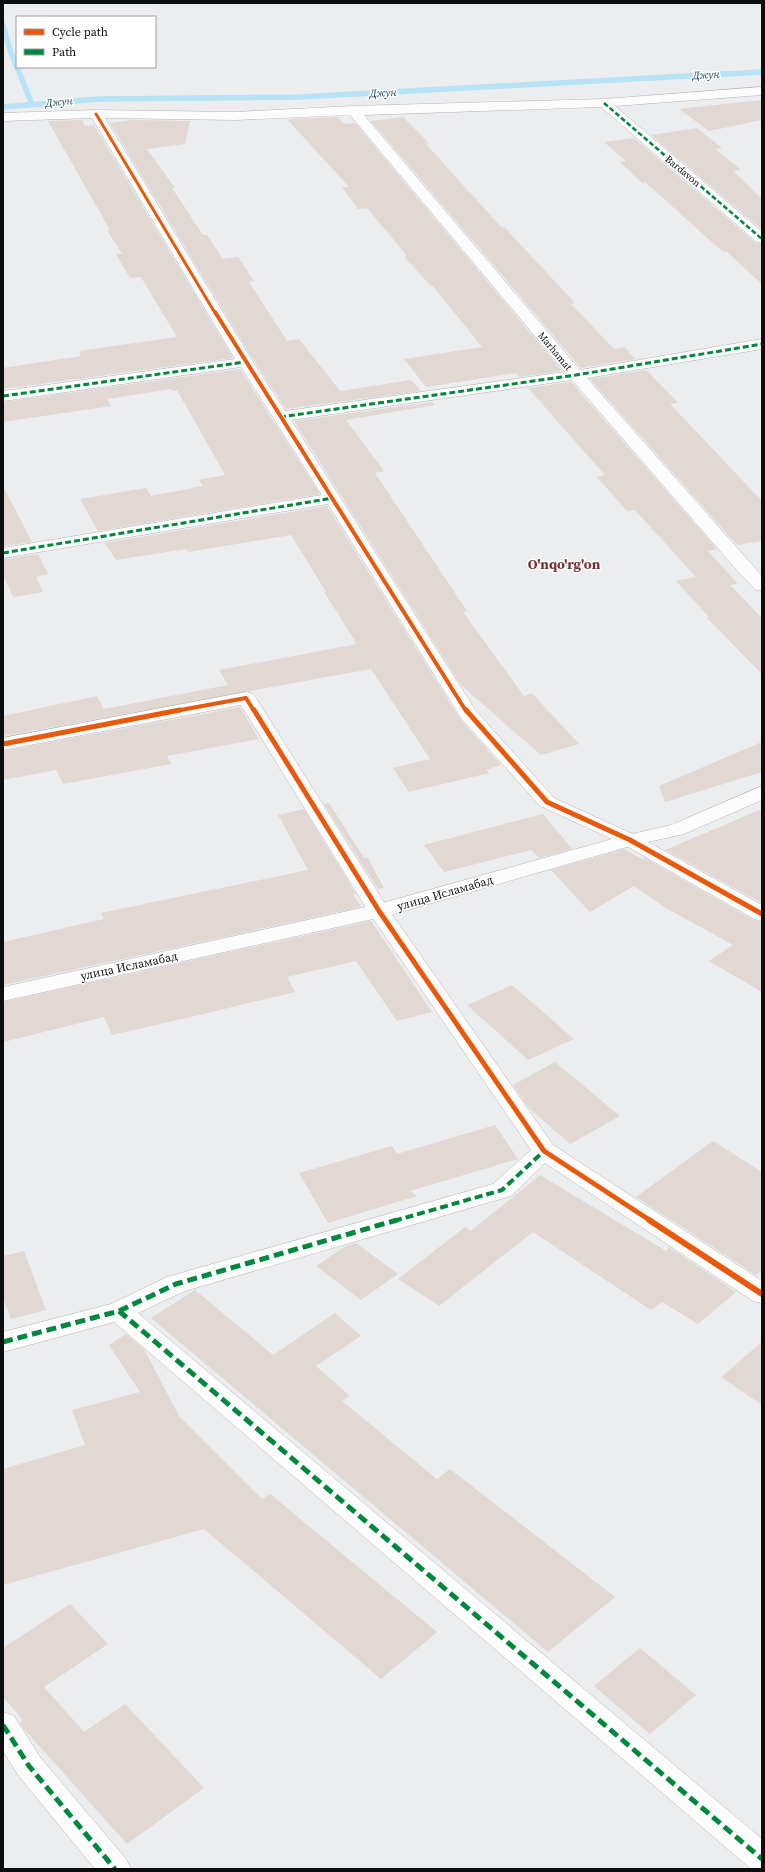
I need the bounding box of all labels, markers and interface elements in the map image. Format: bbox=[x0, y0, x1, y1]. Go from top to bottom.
legend bbox=[16, 16, 156, 68]
text: Cycle path bbox=[52, 24, 108, 40]
text: Path bbox=[52, 44, 76, 60]
water label: Джун bbox=[691, 67, 721, 83]
water label: Джун bbox=[368, 85, 398, 101]
water label: Джун bbox=[44, 93, 74, 111]
street label: Bardavon bbox=[663, 152, 703, 190]
street label: Marhamat bbox=[535, 329, 575, 374]
district label: O'nqo'rg'on bbox=[528, 554, 601, 574]
street label: улица Исламабад bbox=[395, 872, 495, 914]
street label: улица Исламабад bbox=[79, 948, 179, 984]

